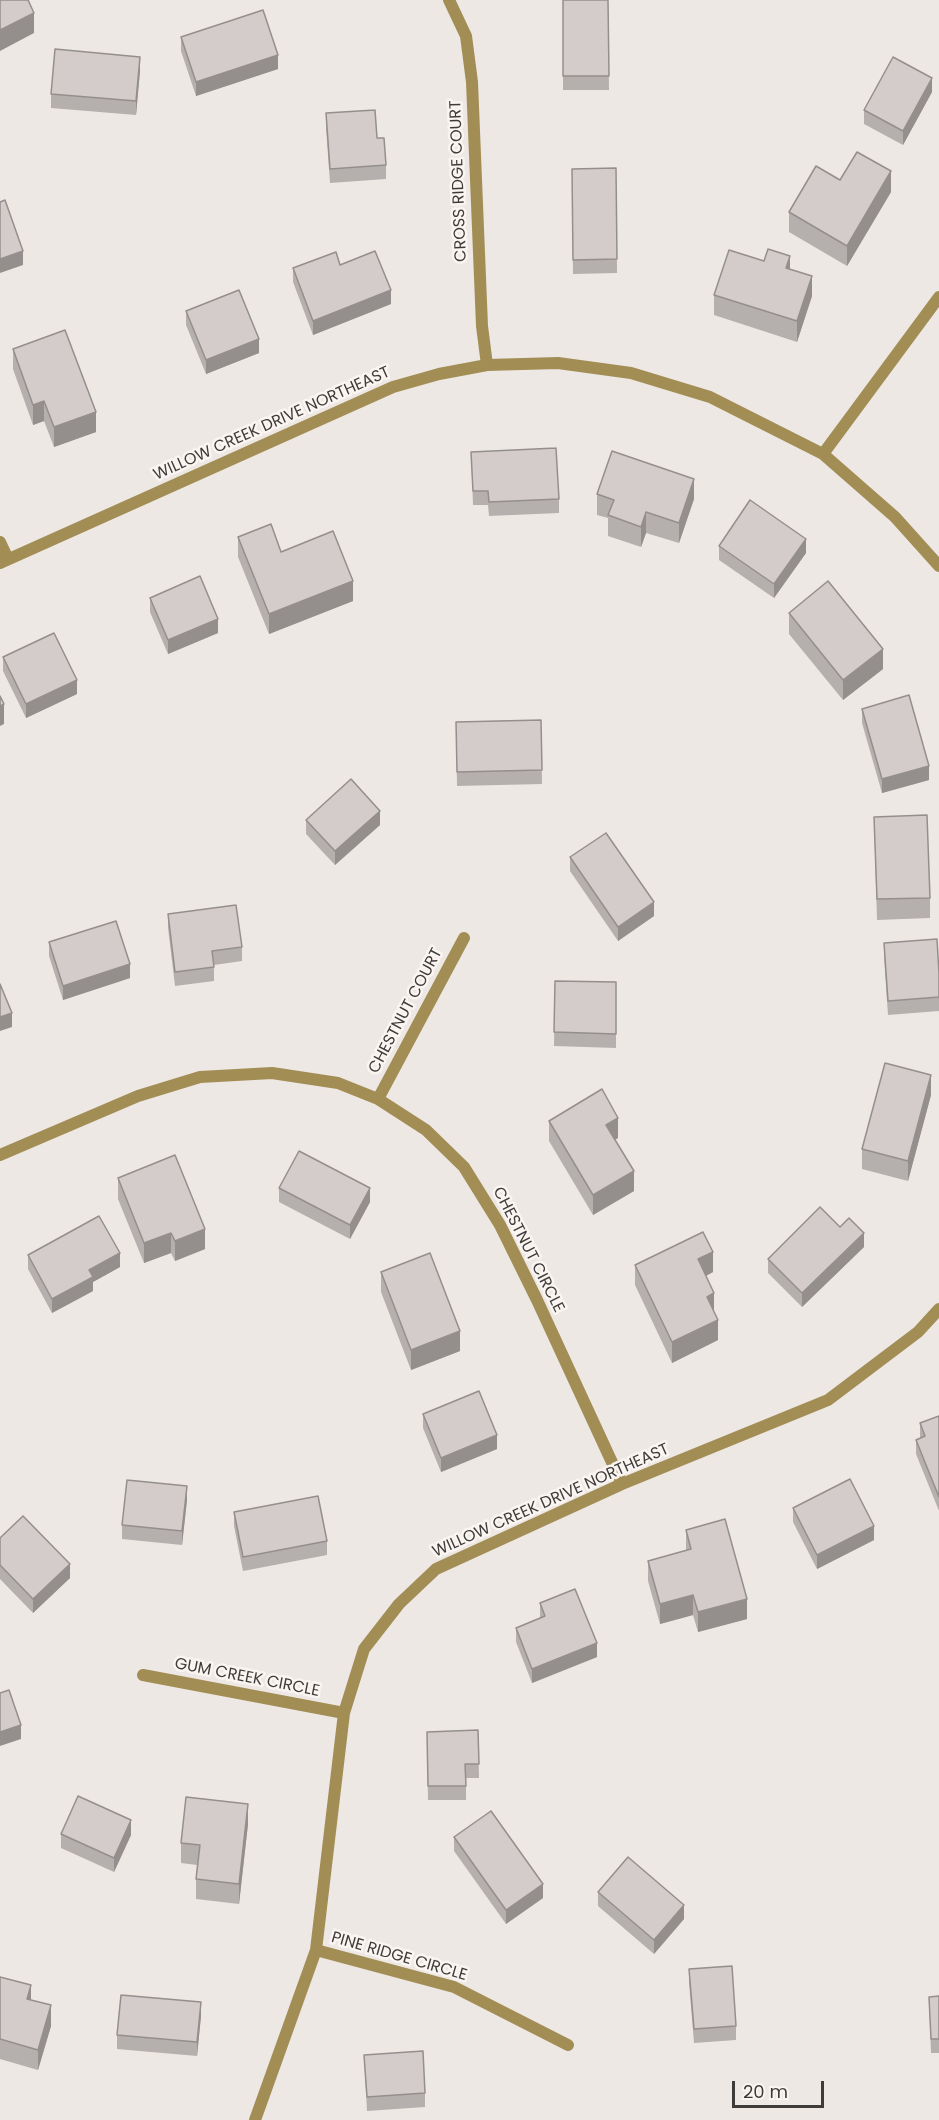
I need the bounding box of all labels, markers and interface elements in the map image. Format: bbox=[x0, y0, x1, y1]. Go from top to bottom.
street label: CROSS RIDGE COURT bbox=[447, 100, 471, 262]
street label: WILLOW CREEK DRIVE NORTHEAST bbox=[151, 363, 393, 485]
street label: CHESTNUT COURT bbox=[365, 945, 447, 1077]
street label: CHESTNUT CIRCLE bbox=[488, 1184, 568, 1316]
street label: WILLOW CREEK DRIVE NORTHEAST bbox=[430, 1440, 672, 1562]
street label: GUM CREEK CIRCLE bbox=[173, 1655, 321, 1701]
street label: PINE RIDGE CIRCLE bbox=[329, 1928, 469, 1986]
scale bar bbox=[735, 2069, 826, 2107]
text: 20 m bbox=[743, 2079, 788, 2104]

